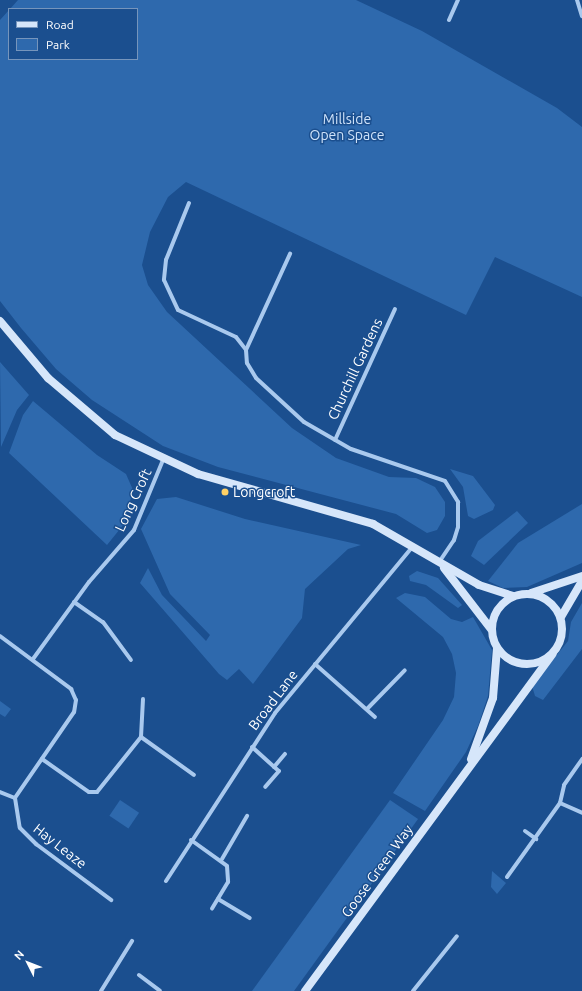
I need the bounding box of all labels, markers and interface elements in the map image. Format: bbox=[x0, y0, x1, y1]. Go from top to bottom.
legend bbox=[8, 8, 138, 60]
text: Road bbox=[46, 18, 74, 31]
text: Park bbox=[46, 38, 70, 51]
park label: Millside Open Space bbox=[310, 111, 384, 144]
street label: Churchill Gardens bbox=[324, 316, 386, 422]
street label: Long Croft bbox=[111, 466, 155, 534]
place label: Longcroft bbox=[233, 484, 295, 500]
marker: Longcroft bbox=[220, 487, 230, 497]
street label: Broad Lane bbox=[245, 667, 301, 733]
street label: Hay Leaze bbox=[30, 820, 90, 872]
street label: Goose Green Way bbox=[338, 821, 416, 921]
north arrow bbox=[8, 943, 48, 983]
text: N bbox=[12, 948, 26, 962]

